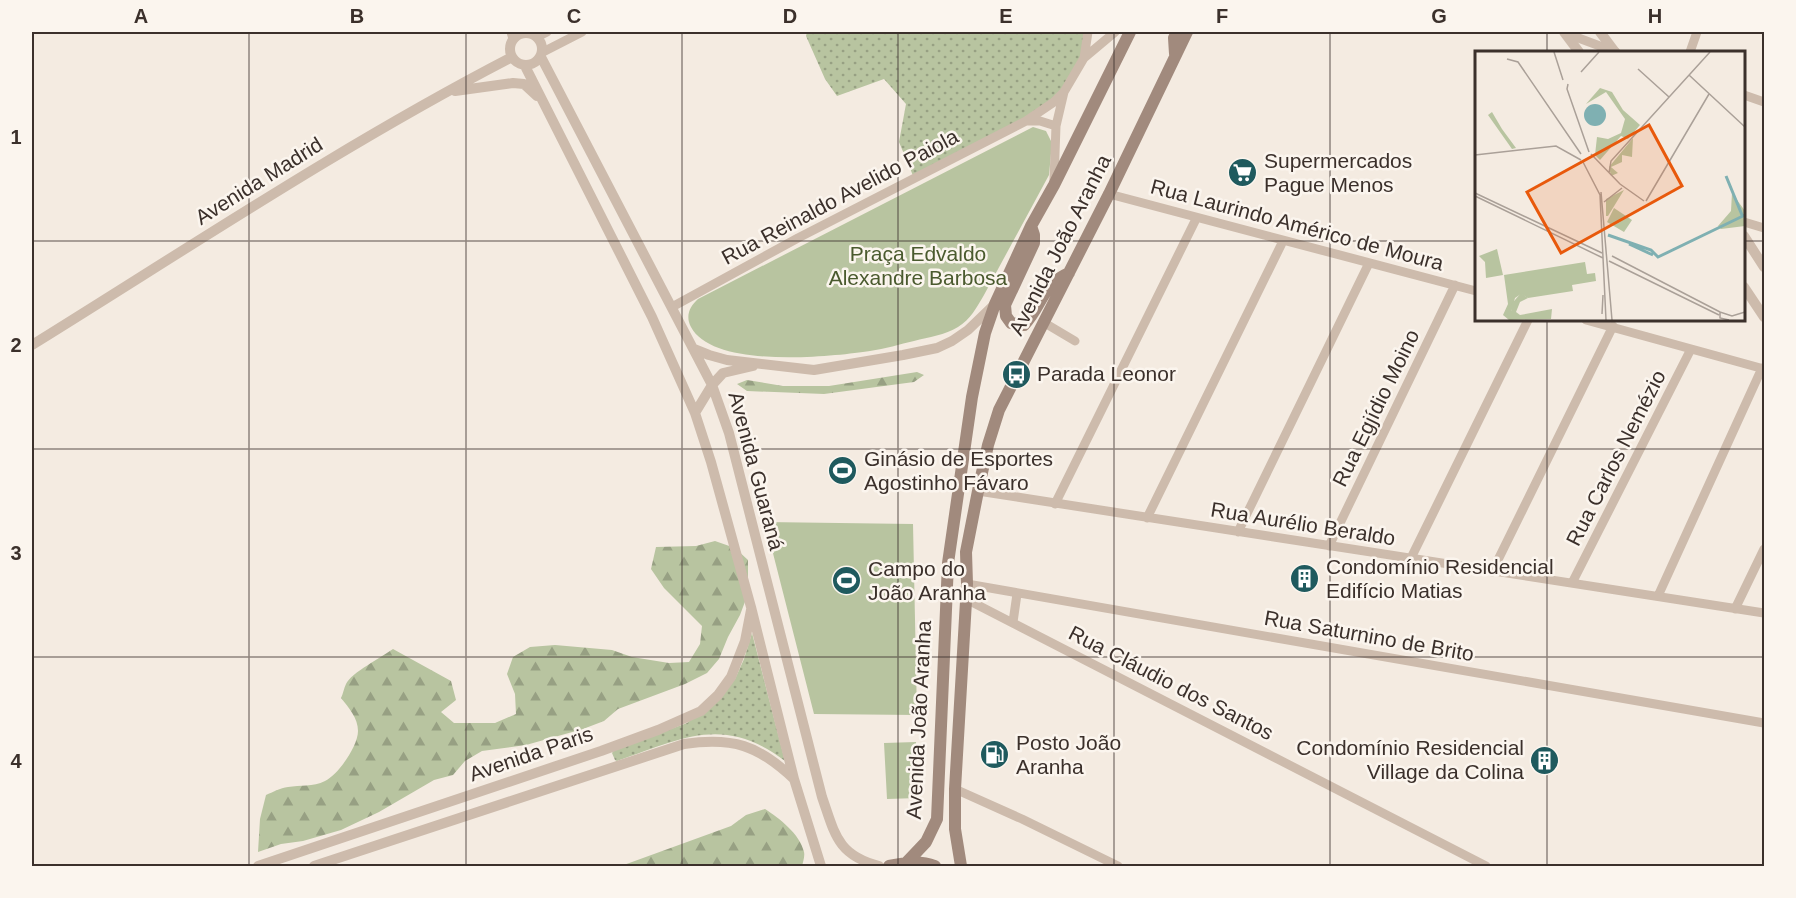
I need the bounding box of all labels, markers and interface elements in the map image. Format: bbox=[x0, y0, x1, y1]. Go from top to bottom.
text: A bbox=[134, 5, 148, 27]
text: B bbox=[350, 5, 364, 27]
text: C bbox=[567, 5, 581, 27]
text: D bbox=[783, 5, 797, 27]
text: E bbox=[999, 5, 1013, 27]
text: F bbox=[1216, 5, 1228, 27]
text: G bbox=[1431, 5, 1447, 27]
text: H bbox=[1648, 5, 1662, 27]
inset map bbox=[1475, 51, 1745, 321]
street label: Rua Reinaldo Avelido Paiola bbox=[718, 124, 962, 269]
text: 1 bbox=[10, 126, 22, 148]
street label: Avenida Madrid bbox=[191, 132, 327, 229]
place label: Supermercados Pague Menos bbox=[1264, 149, 1412, 196]
street label: Avenida João Aranha bbox=[1004, 150, 1115, 339]
supermarket icon: Supermercados Pague Menos bbox=[1227, 157, 1259, 189]
street label: Rua Laurindo Américo de Moura bbox=[1148, 174, 1446, 275]
park label: Praça Edvaldo Alexandre Barbosa bbox=[829, 242, 1008, 289]
street label: Rua Egjídio Moino bbox=[1328, 326, 1424, 490]
text: 2 bbox=[10, 334, 22, 356]
bus stop icon: Parada Leonor bbox=[1000, 358, 1032, 390]
place label: Parada Leonor bbox=[1037, 362, 1176, 385]
street label: Rua Carlos Nemézio bbox=[1561, 366, 1670, 549]
street label: Avenida Guaraná bbox=[724, 389, 789, 553]
place label: Ginásio de Esportes Agostinho Fávaro bbox=[864, 447, 1053, 494]
sports icon: Ginásio de Esportes Agostinho Fávaro bbox=[827, 455, 859, 487]
street label: Rua Aurélio Beraldo bbox=[1209, 498, 1397, 549]
text: 3 bbox=[10, 542, 22, 564]
place label: Condomínio Residencial Edifício Matias bbox=[1326, 555, 1554, 602]
place label: Campo do João Aranha bbox=[868, 557, 986, 604]
building icon: Condomínio Residencial Edifício Matias bbox=[1289, 563, 1321, 595]
sports icon: Campo do João Aranha bbox=[831, 565, 863, 597]
street label: Rua Saturnino de Brito bbox=[1262, 606, 1476, 665]
street label: Avenida João Aranha bbox=[902, 620, 935, 820]
street label: Rua Cláudio dos Santos bbox=[1065, 621, 1277, 744]
street label: Avenida Paris bbox=[466, 722, 596, 785]
place label: Posto João Aranha bbox=[1016, 731, 1121, 778]
place label: Condomínio Residencial Village da Colina bbox=[1296, 736, 1524, 783]
fuel station icon: Posto João Aranha bbox=[979, 739, 1011, 771]
building icon: Condomínio Residencial Village da Colina bbox=[1529, 744, 1561, 776]
text: 4 bbox=[10, 750, 22, 772]

